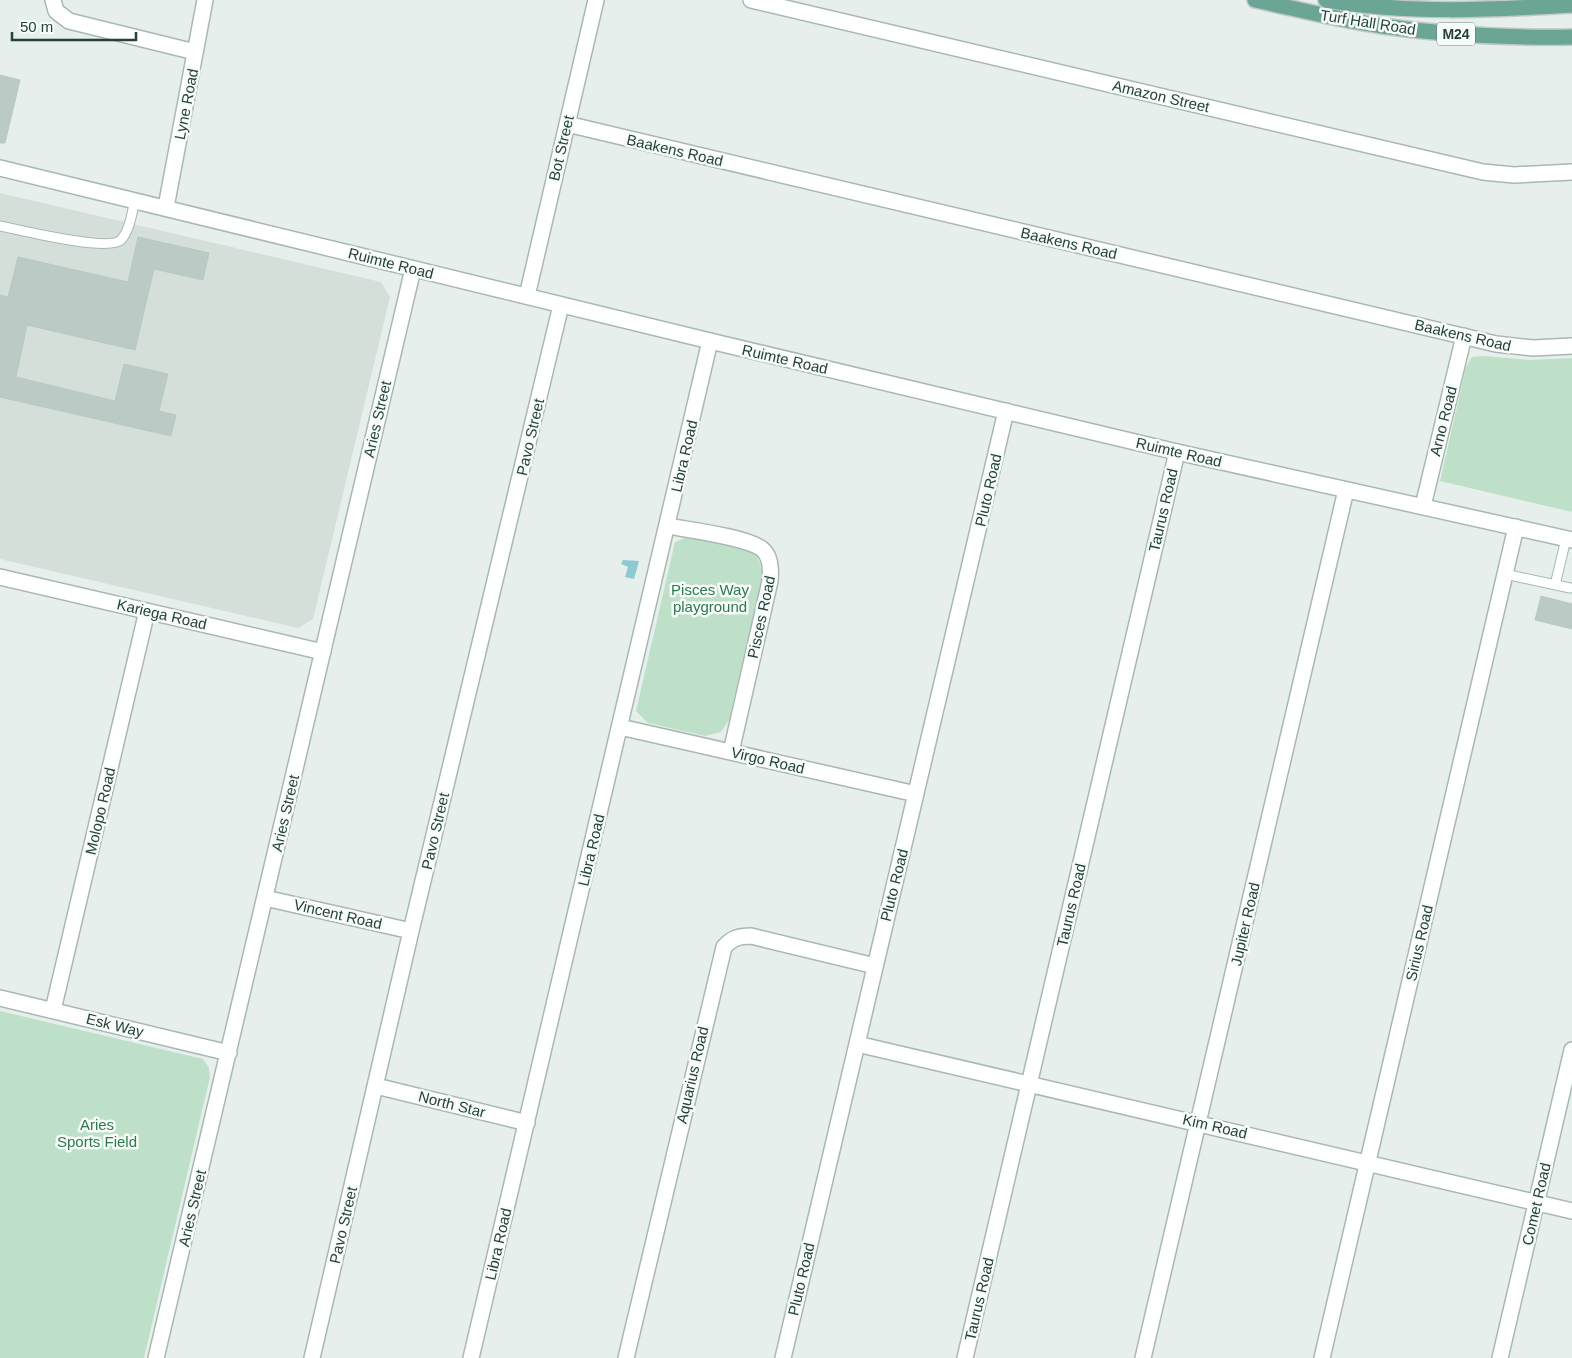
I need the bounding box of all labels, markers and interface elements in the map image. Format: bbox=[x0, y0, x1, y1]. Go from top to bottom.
street label: Turf Hall Road bbox=[1319, 6, 1417, 38]
scale bar bbox=[12, 10, 136, 42]
text: 50 m bbox=[20, 18, 53, 35]
road number: M24 bbox=[1437, 22, 1475, 46]
street label: Lyne Road bbox=[171, 67, 201, 141]
street label: Amazon Street bbox=[1111, 77, 1212, 116]
street label: Bot Street bbox=[545, 113, 577, 182]
street label: Baakens Road bbox=[625, 131, 725, 169]
street label: Baakens Road bbox=[1019, 224, 1119, 262]
street label: Ruimte Road bbox=[346, 244, 436, 282]
street label: Baakens Road bbox=[1413, 316, 1513, 354]
street label: Ruimte Road bbox=[740, 341, 830, 377]
street label: Aries Street bbox=[360, 378, 394, 459]
street label: Arno Road bbox=[1426, 384, 1460, 458]
street label: Pavo Street bbox=[513, 396, 547, 477]
street label: Libra Road bbox=[667, 418, 701, 494]
street label: Ruimte Road bbox=[1134, 434, 1224, 470]
street label: Pluto Road bbox=[971, 452, 1005, 528]
street label: Taurus Road bbox=[1145, 467, 1181, 553]
street label: Pisces Road bbox=[744, 574, 778, 660]
park label: Pisces Way playground bbox=[671, 581, 749, 615]
street label: Kariega Road bbox=[115, 595, 209, 633]
street label: Virgo Road bbox=[730, 743, 806, 777]
street label: Molopo Road bbox=[82, 766, 118, 856]
street label: Aries Street bbox=[268, 772, 302, 853]
street label: Pavo Street bbox=[418, 790, 452, 871]
street label: Libra Road bbox=[574, 812, 608, 888]
street label: Pluto Road bbox=[877, 847, 911, 923]
street label: Taurus Road bbox=[1053, 862, 1089, 948]
street label: Jupiter Road bbox=[1227, 881, 1263, 967]
street label: Vincent Road bbox=[292, 896, 384, 932]
street label: Sirius Road bbox=[1402, 903, 1436, 983]
street label: Esk Way bbox=[85, 1010, 146, 1040]
street label: Aquarius Road bbox=[673, 1025, 711, 1125]
street label: North Star bbox=[417, 1087, 487, 1121]
street label: Kim Road bbox=[1181, 1110, 1249, 1142]
park label: Aries Sports Field bbox=[57, 1116, 137, 1150]
street label: Comet Road bbox=[1518, 1161, 1554, 1247]
street label: Aries Street bbox=[175, 1167, 209, 1248]
street label: Pavo Street bbox=[326, 1184, 360, 1265]
street label: Libra Road bbox=[481, 1206, 515, 1282]
street label: Pluto Road bbox=[784, 1241, 818, 1317]
street label: Taurus Road bbox=[961, 1256, 997, 1342]

